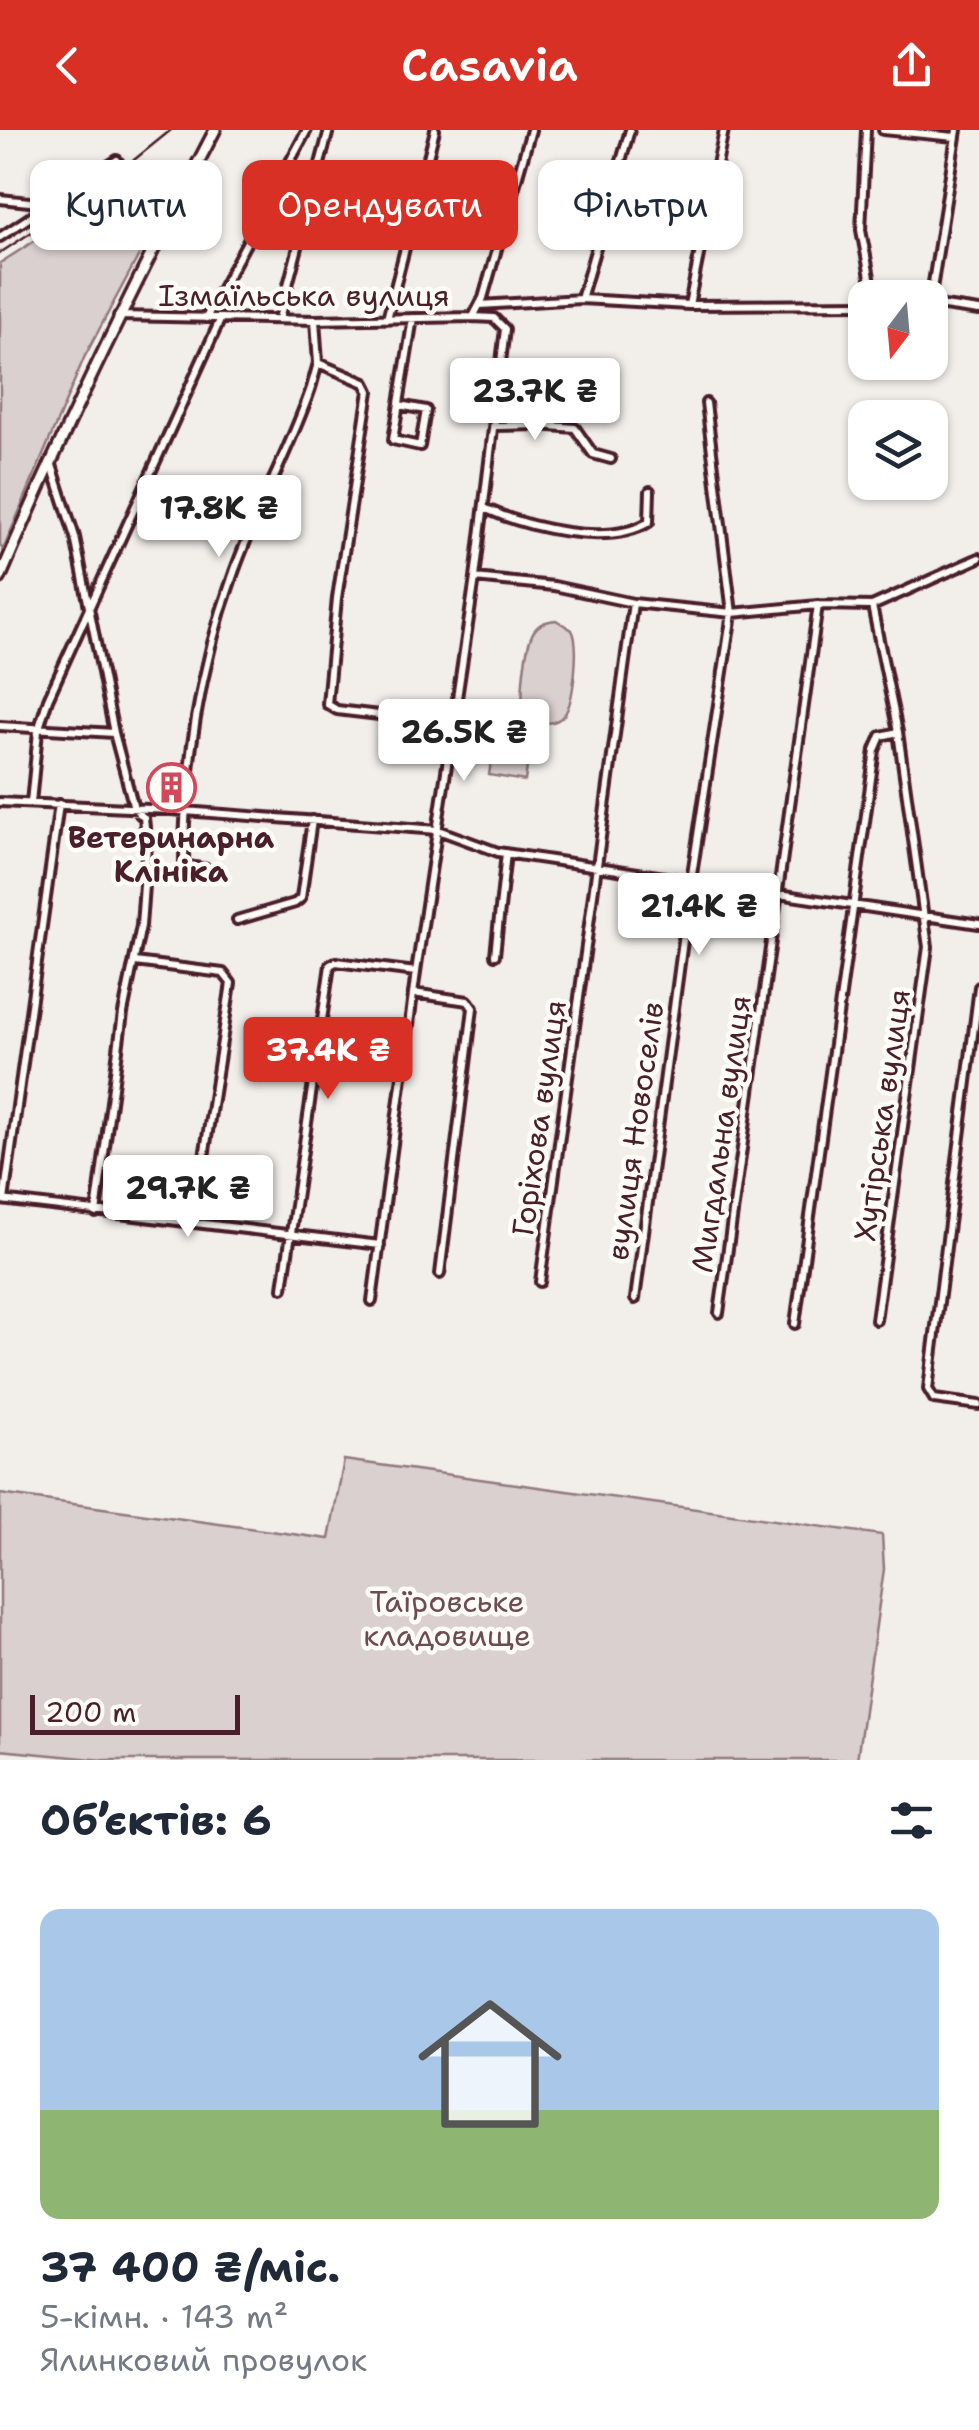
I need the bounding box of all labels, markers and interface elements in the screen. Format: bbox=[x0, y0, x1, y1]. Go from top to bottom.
text: Casavia bbox=[401, 35, 578, 95]
icon: back bbox=[40, 38, 95, 93]
icon: share bbox=[884, 38, 939, 93]
chip: Купити bbox=[30, 160, 222, 250]
chip: Орендувати bbox=[242, 160, 518, 250]
chip: Фільтри bbox=[538, 160, 743, 250]
street label: Ізмаїльська вулиця bbox=[158, 275, 450, 316]
north arrow bbox=[848, 280, 948, 380]
map controls bbox=[848, 280, 948, 500]
pin: 23.7K ₴ bbox=[443, 358, 627, 443]
text: 23.7K ₴ bbox=[472, 369, 598, 412]
button: layers bbox=[848, 400, 948, 500]
pin: 17.8K ₴ bbox=[127, 475, 311, 560]
text: 17.8K ₴ bbox=[159, 486, 279, 529]
pin: 26.5K ₴ bbox=[372, 699, 556, 784]
text: 26.5K ₴ bbox=[400, 710, 528, 753]
building icon: Ветеринарна Клініка bbox=[145, 762, 197, 814]
place label: Ветеринарна Клініка bbox=[68, 817, 275, 892]
pin: 21.4K ₴ bbox=[607, 873, 791, 958]
text: 21.4K ₴ bbox=[640, 884, 758, 927]
street label: Хутірська вулиця bbox=[844, 986, 920, 1244]
street label: Мигдальна вулиця bbox=[681, 993, 761, 1275]
street label: Горіхова вулиця bbox=[502, 997, 576, 1239]
street label: вулиця Новоселів bbox=[597, 999, 673, 1263]
pin: 37.4K ₴ bbox=[236, 1017, 420, 1102]
text: 37.4K ₴ bbox=[265, 1028, 391, 1071]
pin: 29.7K ₴ bbox=[96, 1155, 280, 1240]
text: 29.7K ₴ bbox=[125, 1166, 251, 1209]
park label: Таїровське кладовище bbox=[363, 1581, 531, 1656]
scale bar bbox=[30, 1690, 240, 1734]
text: 200 m bbox=[45, 1693, 136, 1731]
text: Об’єктів: 6 bbox=[40, 1792, 272, 1848]
icon: filters bbox=[884, 1793, 939, 1848]
icon: home bbox=[400, 1974, 580, 2154]
text: 37 400 ₴/міс. bbox=[40, 2239, 340, 2295]
text: 5-кімн. · 143 m² bbox=[40, 2295, 288, 2338]
text: Ялинковий провулок bbox=[40, 2338, 367, 2381]

